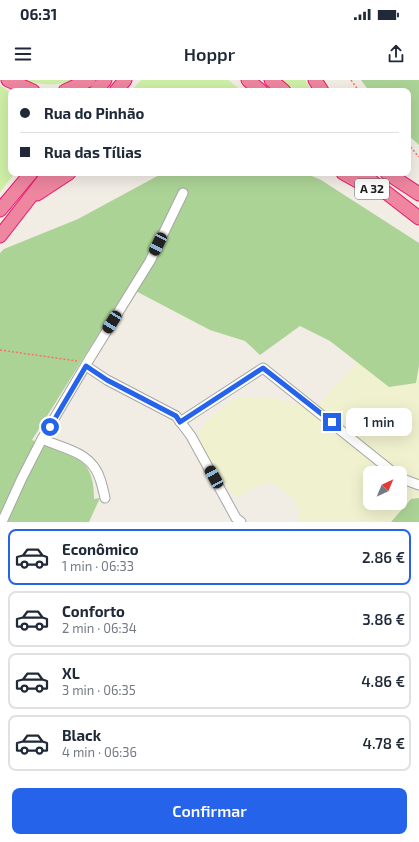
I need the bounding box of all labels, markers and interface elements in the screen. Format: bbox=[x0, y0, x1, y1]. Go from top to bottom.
text: 06:31 bbox=[20, 5, 57, 23]
icon: menu bbox=[12, 43, 34, 65]
text: Hoppr bbox=[184, 43, 235, 65]
icon: share bbox=[385, 43, 407, 65]
text: Rua do Pinhão bbox=[44, 104, 144, 122]
text: Rua das Tílias bbox=[44, 143, 142, 161]
road number: A 32 bbox=[355, 179, 389, 199]
car bbox=[147, 231, 169, 257]
car bbox=[101, 309, 123, 335]
callout: 1 min bbox=[346, 408, 412, 436]
route end bbox=[323, 413, 341, 431]
text: 1 min bbox=[364, 414, 394, 430]
route start bbox=[41, 418, 59, 436]
car bbox=[203, 464, 225, 490]
north arrow bbox=[363, 466, 407, 510]
map controls bbox=[363, 466, 407, 510]
icon: car bbox=[14, 539, 50, 575]
text: Econômico bbox=[62, 540, 139, 558]
text: 2.86 € bbox=[362, 548, 405, 566]
text: 1 min · 06:33 bbox=[62, 558, 134, 574]
icon: car bbox=[14, 601, 50, 637]
text: Conforto bbox=[62, 602, 125, 620]
text: 3.86 € bbox=[362, 610, 405, 628]
text: 2 min · 06:34 bbox=[62, 620, 137, 636]
icon: car bbox=[14, 663, 50, 699]
text: XL bbox=[62, 664, 80, 682]
text: 4.86 € bbox=[361, 672, 405, 690]
text: 3 min · 06:35 bbox=[62, 682, 136, 698]
icon: car bbox=[14, 725, 50, 761]
text: Black bbox=[62, 726, 101, 744]
text: 4.78 € bbox=[363, 734, 405, 752]
text: 4 min · 06:36 bbox=[62, 744, 137, 760]
button: Confirmar bbox=[12, 788, 407, 834]

